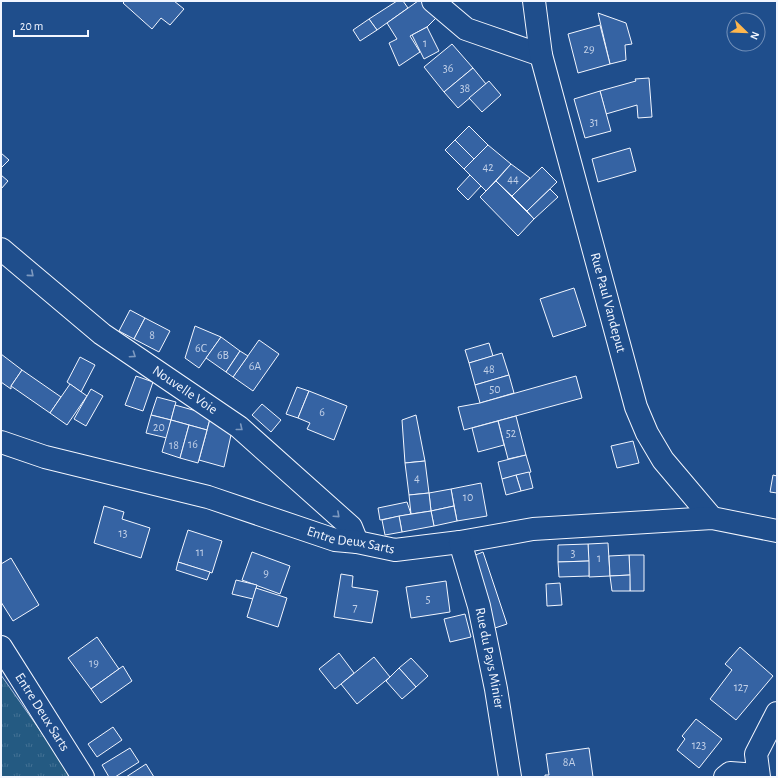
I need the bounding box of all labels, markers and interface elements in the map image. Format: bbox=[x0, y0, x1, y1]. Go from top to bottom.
scale bar bbox=[14, 12, 88, 38]
north arrow bbox=[726, 12, 766, 52]
text: 20 m bbox=[20, 20, 43, 32]
text: N bbox=[748, 30, 761, 41]
house number: 1 bbox=[423, 37, 427, 49]
house number: 29 bbox=[583, 43, 595, 55]
house number: 36 bbox=[443, 62, 454, 74]
house number: 38 bbox=[460, 82, 471, 94]
house number: 31 bbox=[589, 116, 599, 128]
house number: 42 bbox=[482, 161, 494, 173]
house number: 44 bbox=[507, 173, 519, 185]
street label: Rue Paul Vandeput bbox=[588, 251, 628, 355]
one-way arrow bbox=[26, 270, 34, 277]
house number: 8 bbox=[149, 329, 155, 341]
house number: 6C bbox=[195, 342, 207, 354]
house number: 6B bbox=[217, 349, 229, 361]
one-way arrow bbox=[129, 350, 136, 358]
house number: 6A bbox=[249, 360, 261, 372]
street label: Nouvelle Voie bbox=[150, 363, 220, 417]
house number: 48 bbox=[483, 363, 495, 375]
house number: 50 bbox=[489, 383, 501, 395]
house number: 6 bbox=[319, 406, 325, 418]
house number: 20 bbox=[153, 421, 165, 433]
one-way arrow bbox=[236, 424, 243, 431]
house number: 52 bbox=[506, 427, 517, 439]
house number: 16 bbox=[188, 438, 198, 450]
house number: 18 bbox=[169, 439, 179, 451]
house number: 4 bbox=[414, 472, 420, 484]
house number: 10 bbox=[463, 491, 473, 503]
one-way arrow bbox=[332, 510, 340, 517]
street label: Entre Deux Sarts bbox=[305, 524, 396, 557]
house number: 13 bbox=[118, 527, 128, 539]
house number: 11 bbox=[196, 546, 204, 558]
house number: 3 bbox=[571, 547, 576, 559]
house number: 1 bbox=[597, 552, 601, 564]
house number: 9 bbox=[263, 567, 269, 579]
house number: 5 bbox=[425, 593, 431, 605]
house number: 7 bbox=[352, 601, 358, 613]
street label: Rue du Pays Minier bbox=[473, 606, 506, 710]
house number: 19 bbox=[89, 657, 99, 669]
street label: Entre Deux Sarts bbox=[12, 671, 72, 754]
house number: 127 bbox=[734, 681, 748, 693]
house number: 123 bbox=[692, 739, 706, 751]
house number: 8A bbox=[563, 756, 575, 768]

